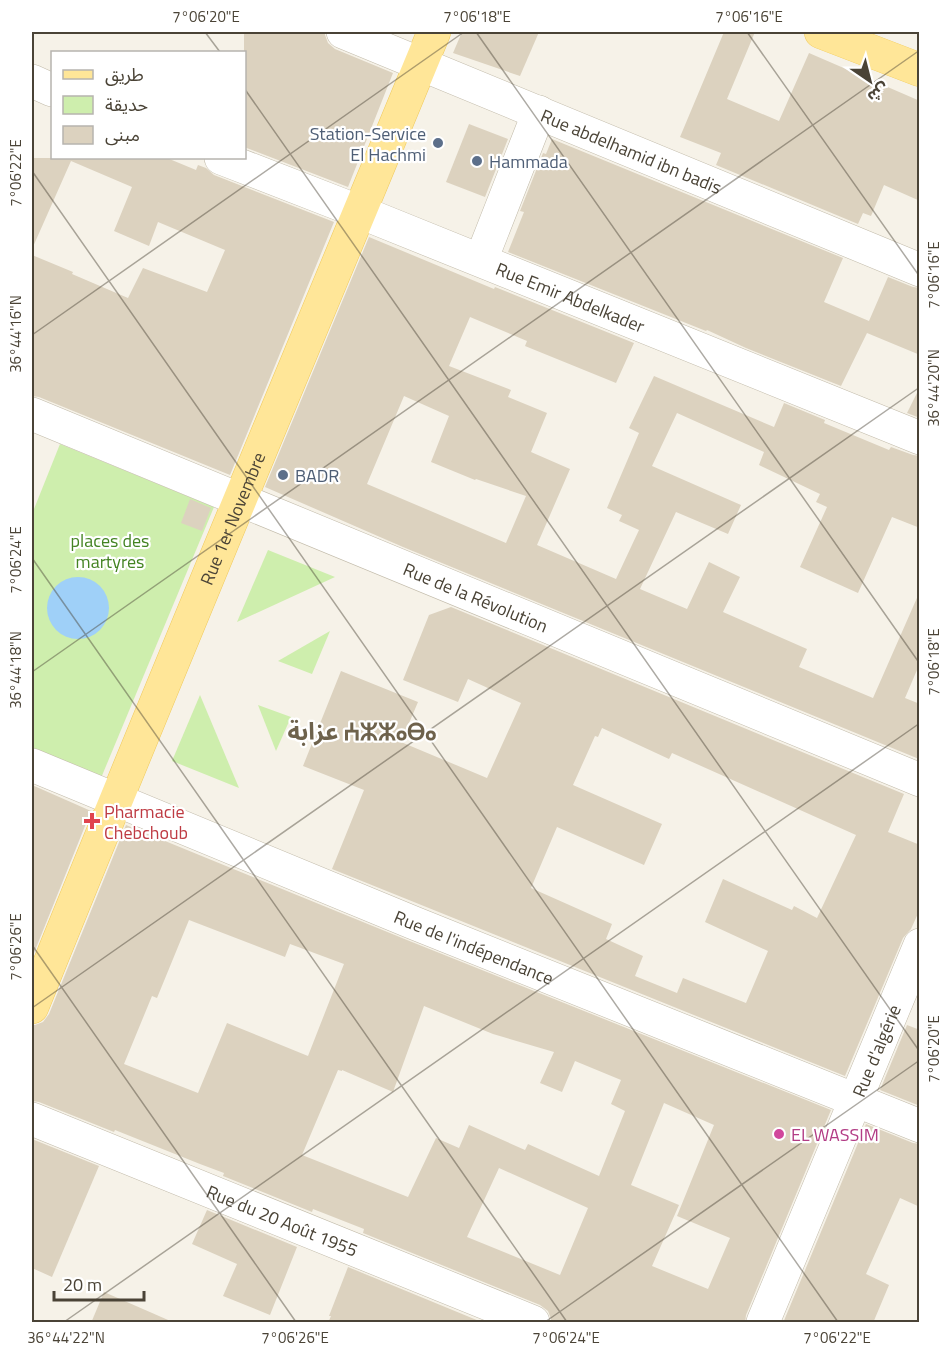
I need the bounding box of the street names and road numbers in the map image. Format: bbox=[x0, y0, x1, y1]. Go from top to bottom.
street label: Rue abdelhamid ibn badis bbox=[537, 102, 726, 200]
street label: Rue Emir Abdelkader bbox=[492, 255, 649, 339]
street label: Rue 1er Novembre bbox=[193, 448, 272, 589]
street label: Rue de la Révolution bbox=[399, 555, 552, 639]
street label: Rue de l'indépendance bbox=[390, 903, 558, 991]
street label: Rue d'algérie bbox=[845, 1000, 907, 1101]
street label: Rue du 20 Août 1955 bbox=[202, 1178, 362, 1263]

